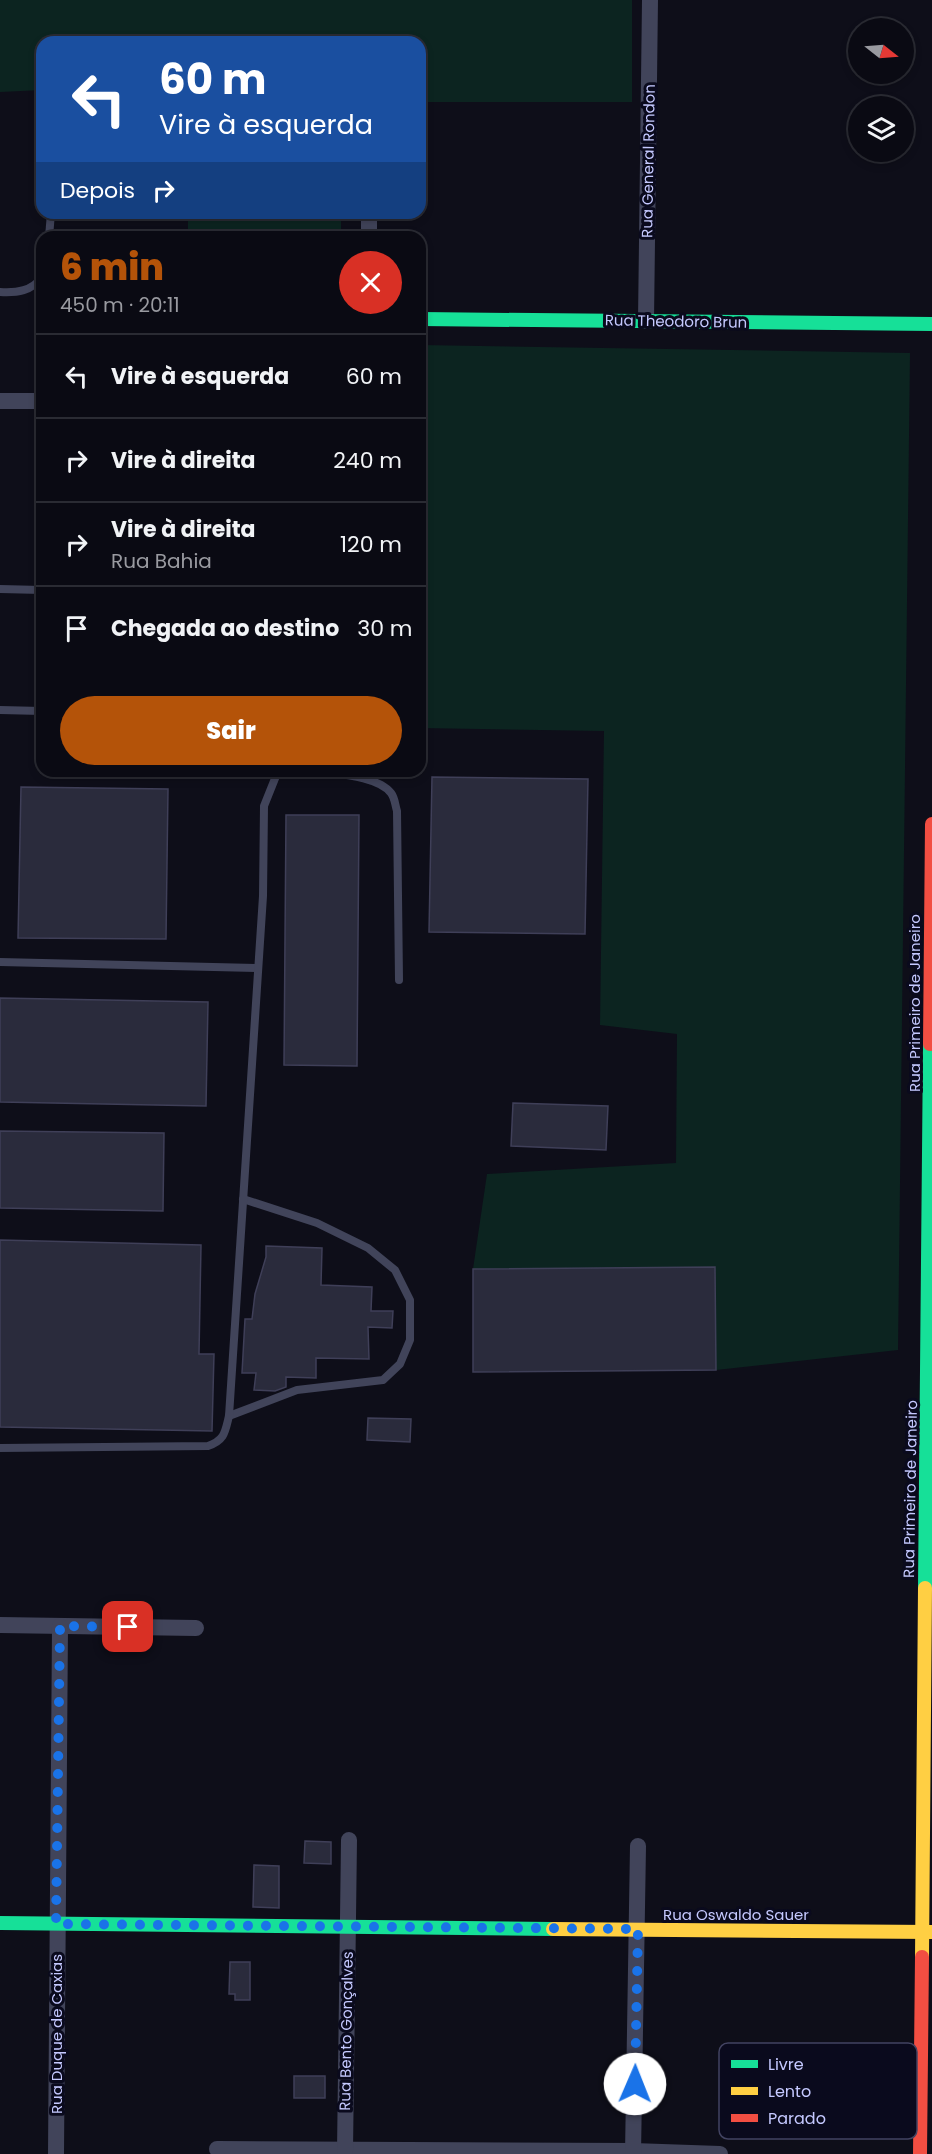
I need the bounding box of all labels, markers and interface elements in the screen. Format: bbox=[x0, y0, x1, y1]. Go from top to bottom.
north arrow bbox=[848, 18, 914, 84]
map controls bbox=[848, 18, 914, 162]
text: 60 m bbox=[159, 50, 267, 109]
icon: left bbox=[60, 60, 138, 138]
street label: Rua General Rondon bbox=[636, 84, 660, 238]
button: layers bbox=[848, 96, 914, 162]
text: Vire à esquerda bbox=[159, 106, 373, 143]
icon: right bbox=[147, 174, 180, 207]
text: Depois bbox=[60, 175, 135, 206]
text: 6 min bbox=[60, 242, 164, 293]
button: close bbox=[339, 251, 402, 314]
text: 450 m · 20:11 bbox=[60, 291, 180, 319]
street label: Rua Theodoro Brun bbox=[605, 309, 747, 333]
icon: left bbox=[60, 360, 93, 393]
text: Vire à esquerda bbox=[111, 361, 289, 392]
text: 60 m bbox=[346, 361, 402, 392]
icon: right bbox=[60, 444, 93, 477]
text: Vire à direita bbox=[111, 445, 256, 476]
text: 240 m bbox=[333, 445, 402, 476]
text: Vire à direita bbox=[111, 514, 256, 545]
icon: right bbox=[60, 528, 93, 561]
text: 120 m bbox=[340, 529, 402, 560]
text: Rua Bahia bbox=[111, 547, 212, 575]
icon: arrive bbox=[60, 612, 93, 645]
text: Chegada ao destino bbox=[111, 613, 339, 644]
text: 30 m bbox=[357, 613, 413, 644]
button: Sair bbox=[60, 696, 402, 765]
street label: Rua Primeiro de Janeiro bbox=[904, 914, 925, 1092]
street label: Rua Primeiro de Janeiro bbox=[898, 1400, 922, 1578]
pin bbox=[102, 1601, 153, 1652]
icon: arrive bbox=[111, 1610, 144, 1643]
street label: Rua Oswaldo Sauer bbox=[663, 1904, 809, 1925]
street label: Rua Bento Gonçalves bbox=[334, 1951, 358, 2111]
street label: Rua Duque de Caxias bbox=[46, 1954, 67, 2114]
legend bbox=[719, 2043, 917, 2139]
position arrow bbox=[603, 2052, 667, 2116]
text: Livre bbox=[768, 2053, 804, 2076]
text: Lento bbox=[768, 2080, 811, 2103]
text: Parado bbox=[768, 2107, 826, 2130]

